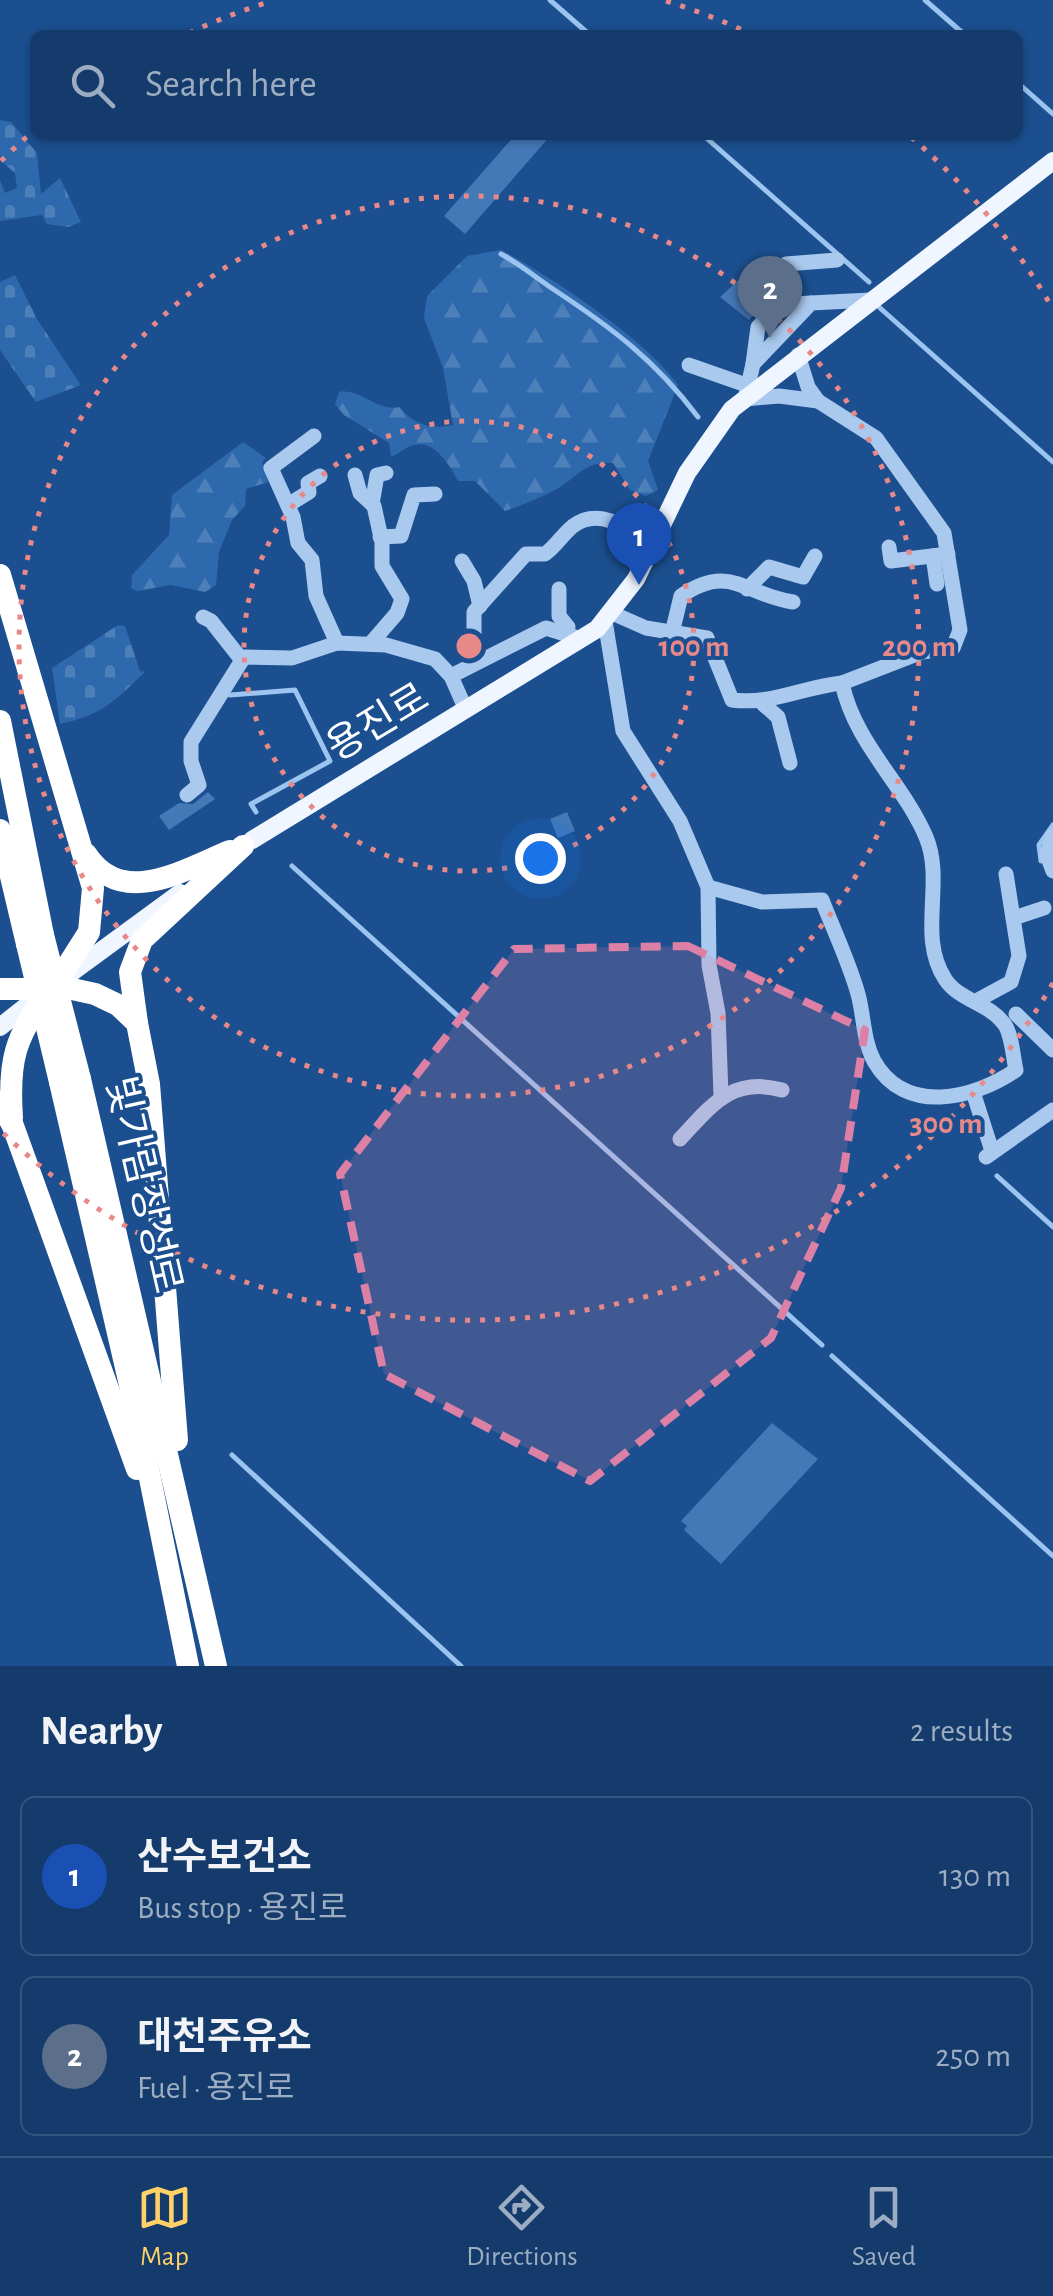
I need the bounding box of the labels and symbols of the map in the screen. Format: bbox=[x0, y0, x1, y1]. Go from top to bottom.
pin: 2 bbox=[738, 255, 802, 338]
pin: 1 bbox=[606, 502, 672, 585]
centre of rings bbox=[451, 628, 487, 664]
text: 100 m bbox=[659, 632, 729, 662]
text: 200 m bbox=[882, 632, 956, 662]
street label: 용진로 bbox=[319, 676, 436, 769]
your location bbox=[515, 833, 566, 884]
street label: 빛가람장성로 bbox=[99, 1072, 189, 1297]
text: 300 m bbox=[910, 1109, 982, 1139]

